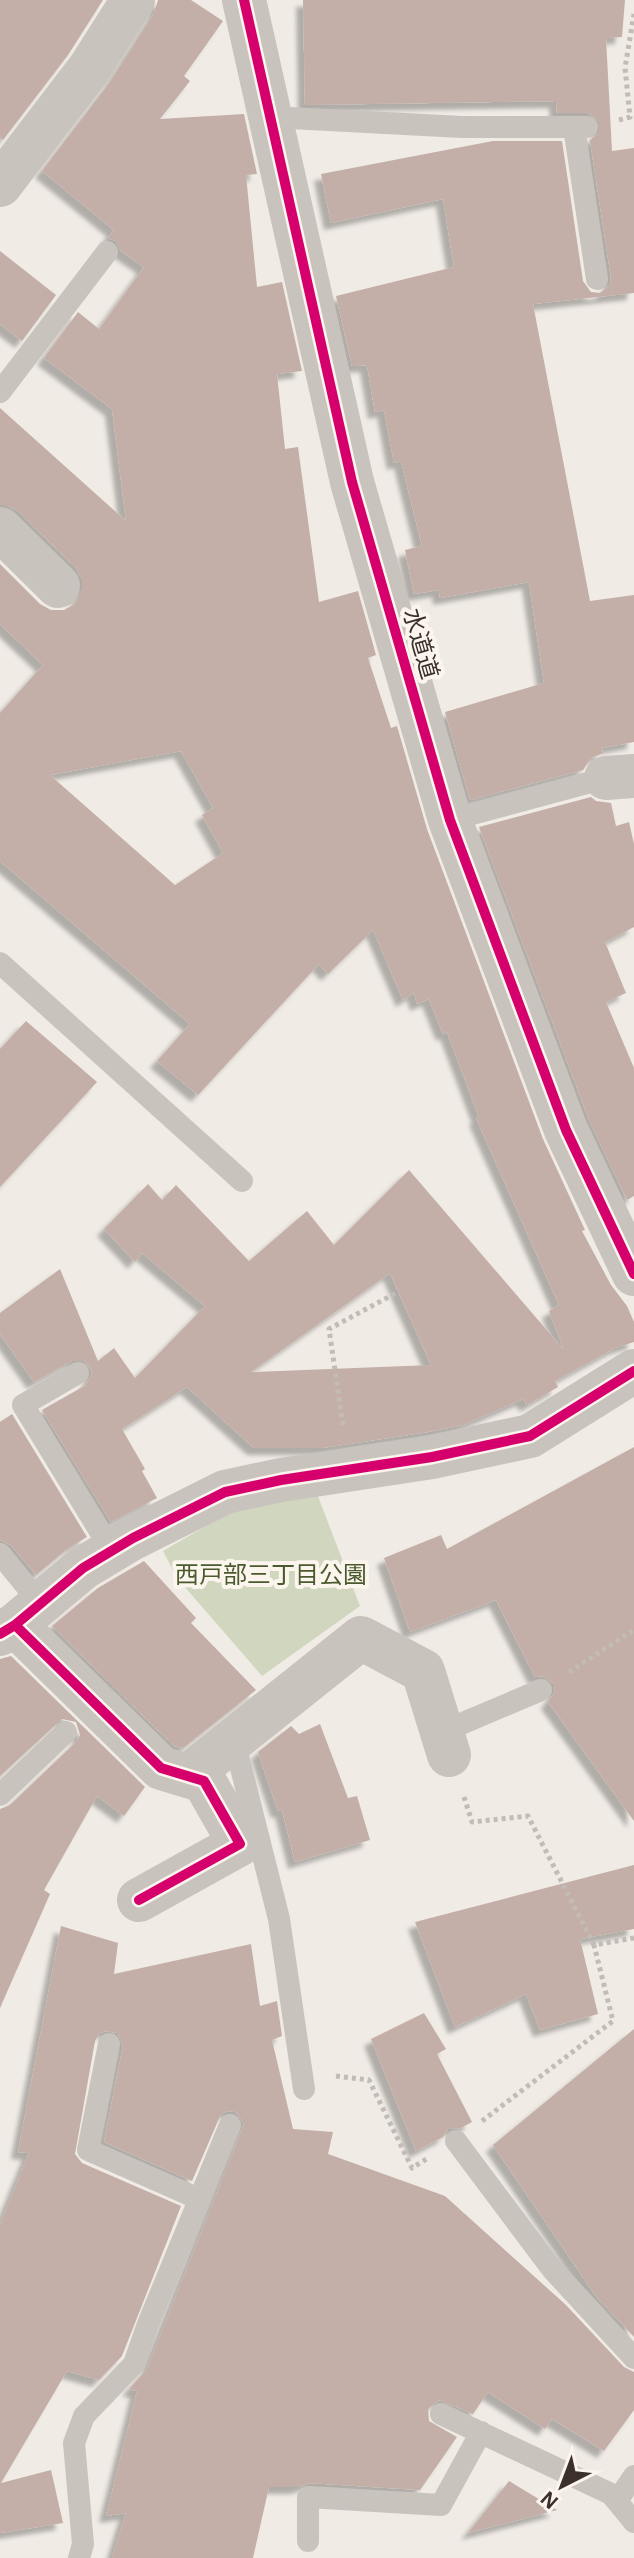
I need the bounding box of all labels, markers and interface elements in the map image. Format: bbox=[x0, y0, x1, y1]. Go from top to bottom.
street label: 水道道 bbox=[399, 606, 443, 682]
park label: 西戸部三丁目公園 bbox=[175, 1562, 367, 1588]
north arrow bbox=[522, 2446, 602, 2526]
text: N bbox=[536, 2487, 562, 2513]

